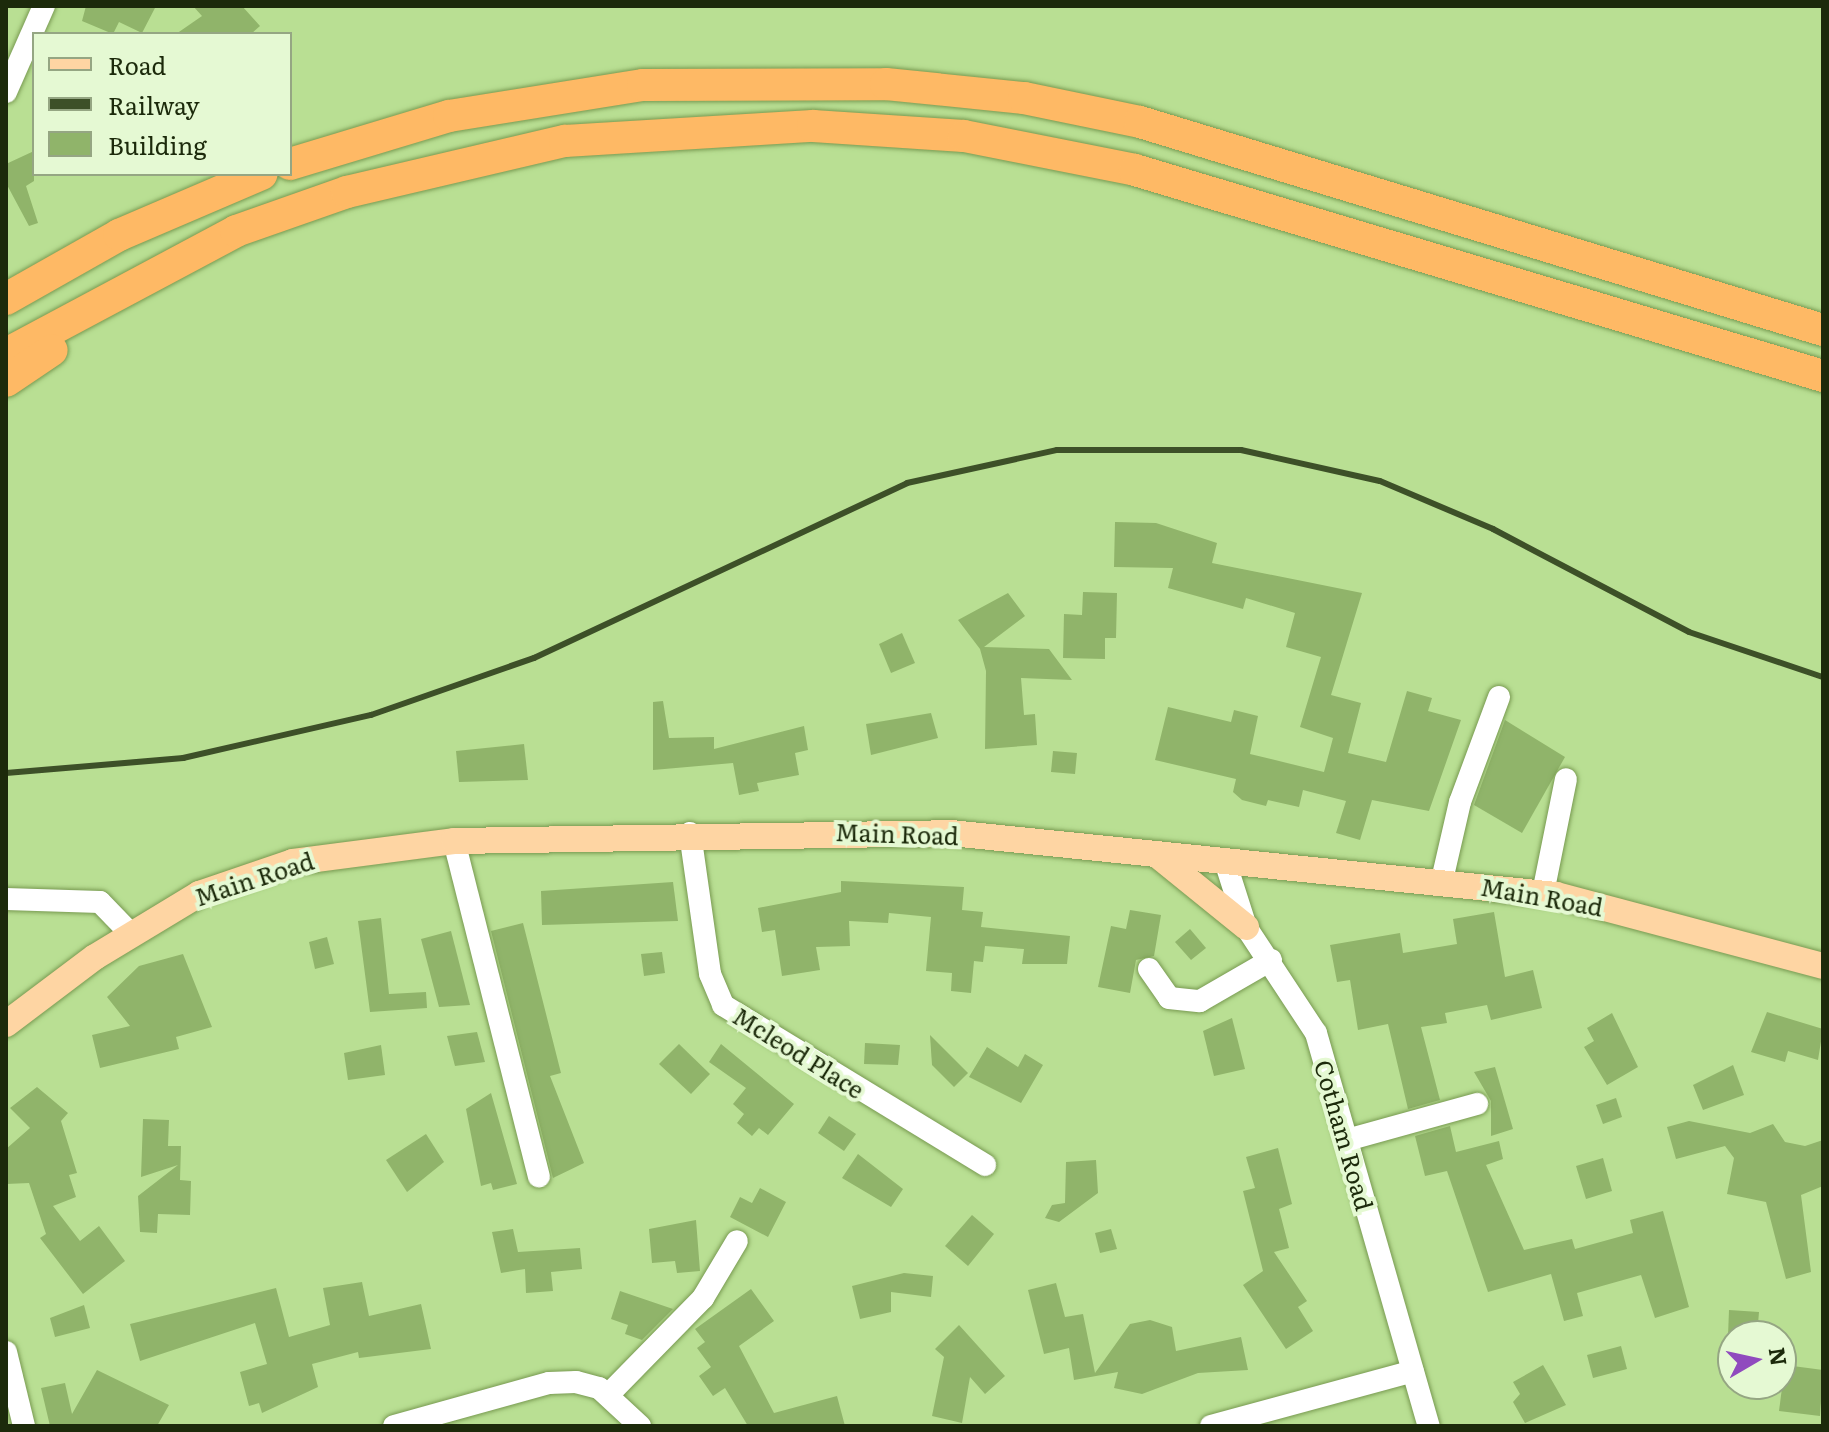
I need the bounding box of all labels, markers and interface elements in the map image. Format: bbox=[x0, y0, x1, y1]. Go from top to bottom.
legend bbox=[32, 32, 292, 176]
text: Road bbox=[108, 47, 166, 82]
text: Railway bbox=[108, 87, 200, 122]
text: Building bbox=[108, 127, 207, 162]
street label: Main Road bbox=[835, 816, 959, 850]
street label: Main Road bbox=[191, 845, 317, 911]
street label: Main Road bbox=[1479, 871, 1605, 921]
street label: Mcleod Place bbox=[728, 1000, 870, 1104]
street label: Cotham Road bbox=[1310, 1057, 1380, 1213]
north arrow bbox=[1717, 1320, 1797, 1400]
text: N bbox=[1761, 1345, 1797, 1368]

